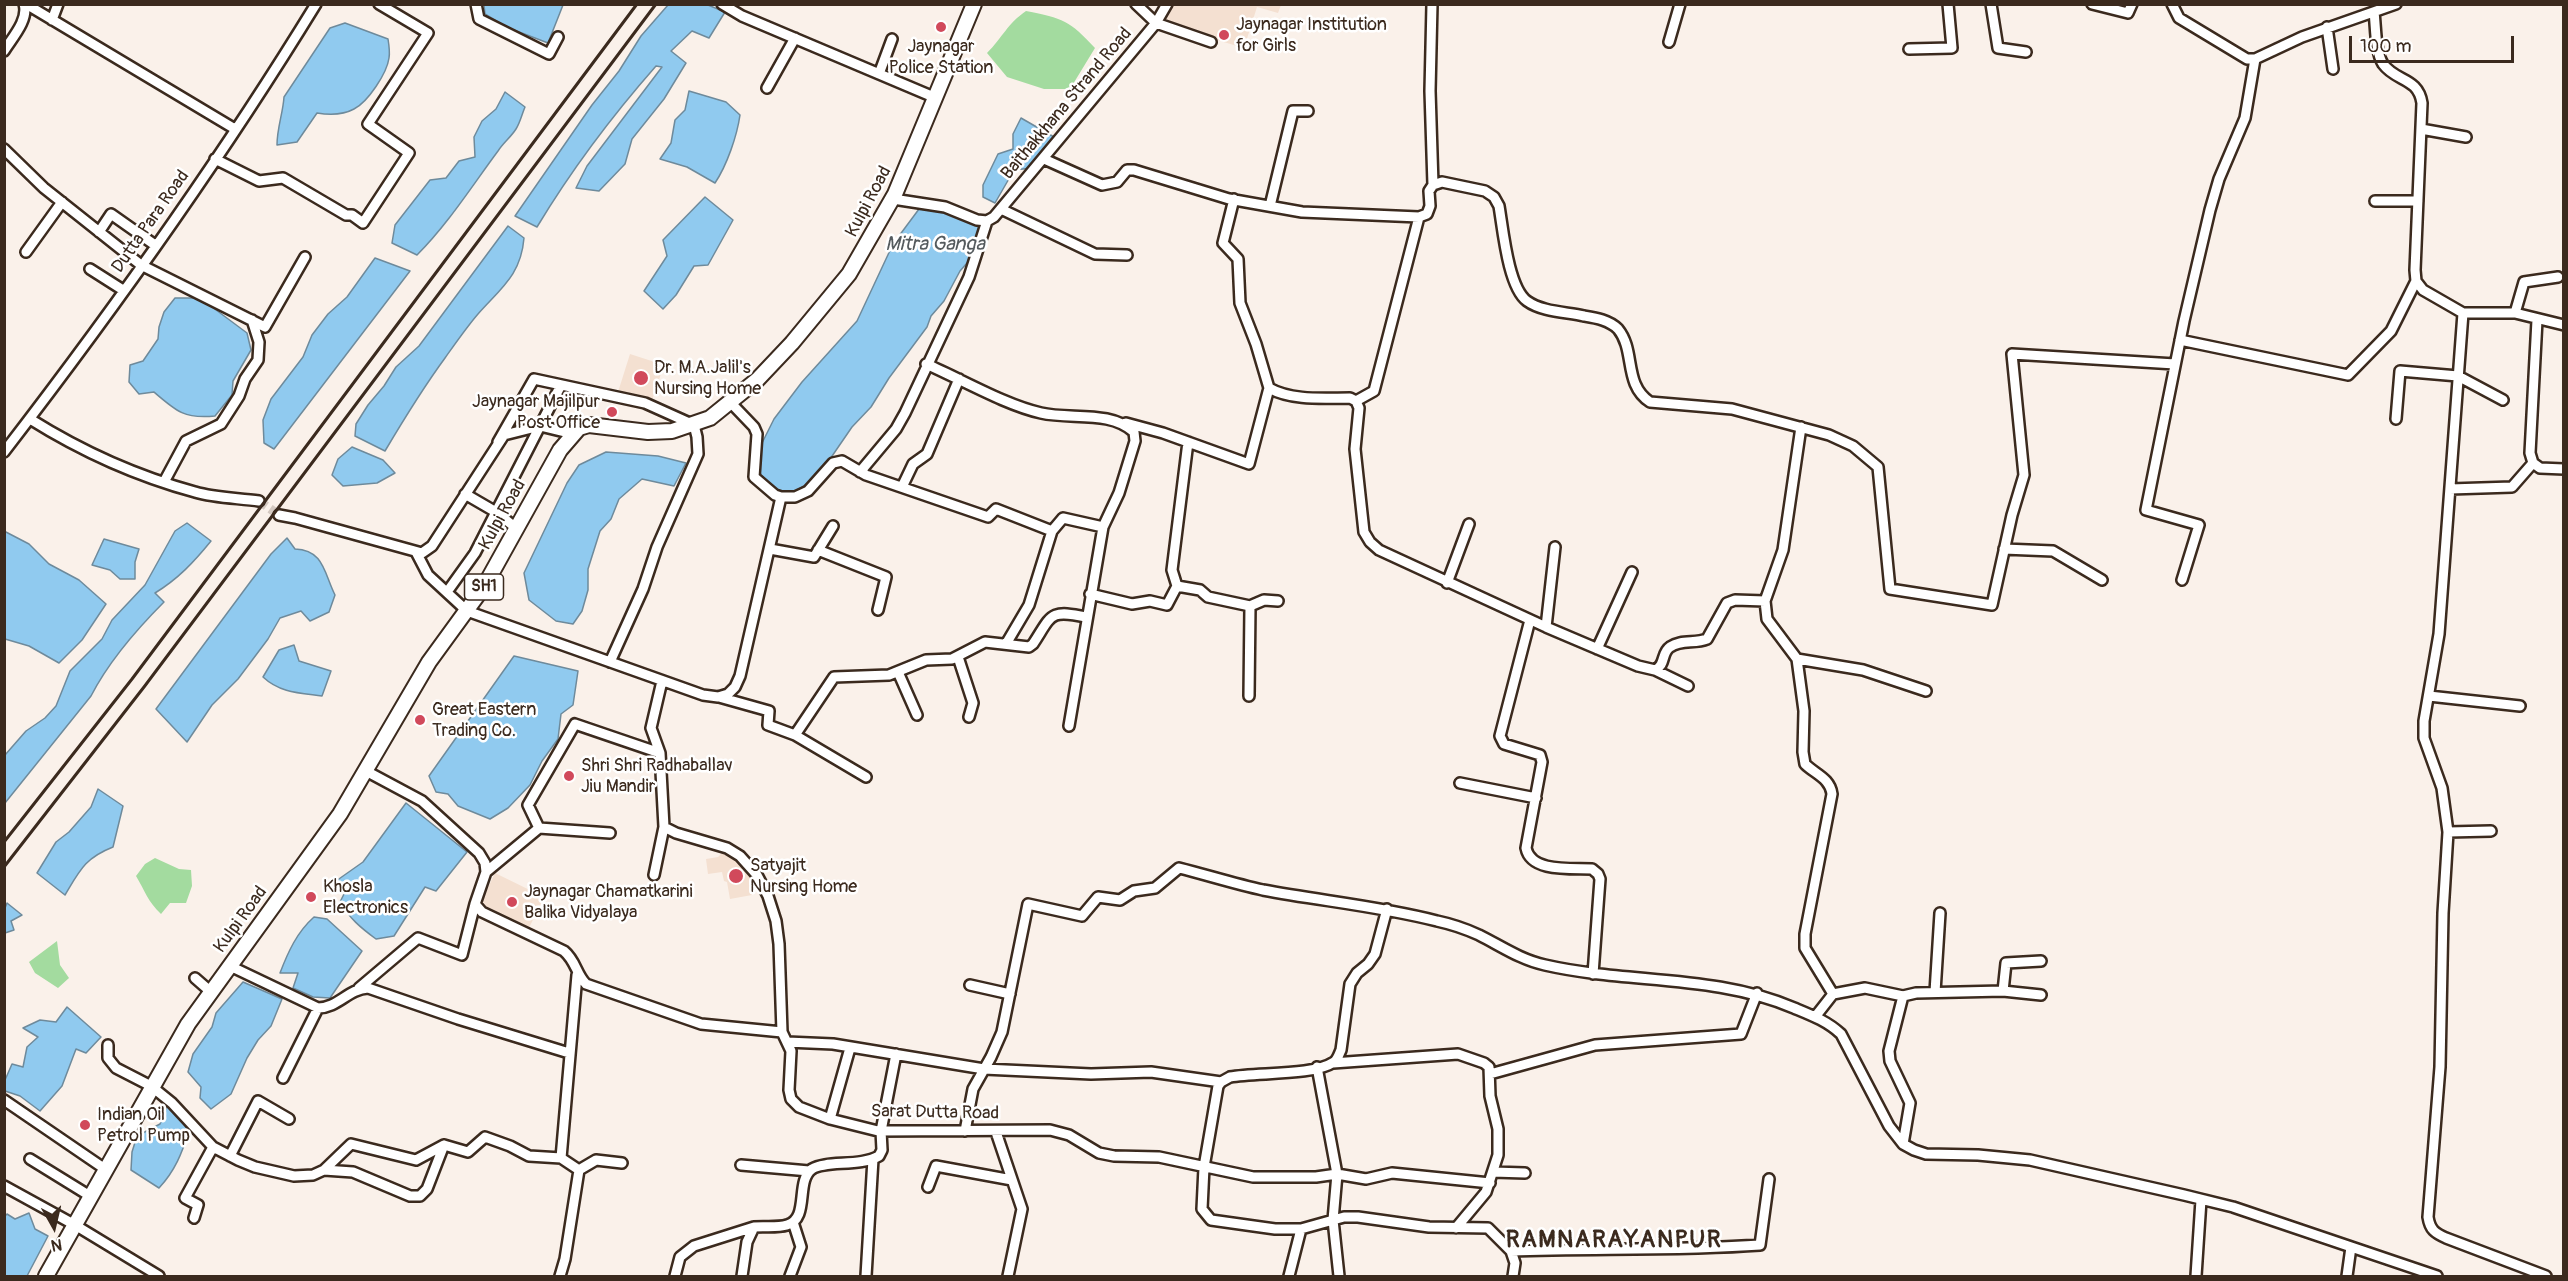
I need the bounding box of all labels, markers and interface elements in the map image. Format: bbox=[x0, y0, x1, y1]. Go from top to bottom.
place label: Jaynagar Institution for Girls bbox=[1236, 14, 1387, 57]
marker: Jaynagar Police Station bbox=[934, 20, 948, 34]
street label: Baithakkhana Strand Road bbox=[997, 24, 1137, 184]
scale bar bbox=[2352, 24, 2517, 62]
marker: Jaynagar Institution for Girls bbox=[1217, 28, 1231, 42]
text: 100 m bbox=[2360, 35, 2412, 58]
place label: Jaynagar Police Station bbox=[889, 36, 993, 78]
street label: Kulpi Road bbox=[841, 163, 897, 241]
street label: Dutta Para Road bbox=[108, 167, 194, 277]
water label: Mitra Ganga bbox=[885, 233, 985, 257]
place label: Dr. M.A.Jalil's Nursing Home bbox=[654, 357, 761, 400]
marker: Dr. M.A.Jalil's Nursing Home bbox=[632, 369, 650, 387]
place label: Jaynagar Majilpur Post Office bbox=[472, 391, 600, 434]
marker: Jaynagar Majilpur Post Office bbox=[605, 405, 619, 419]
street label: Kulpi Road bbox=[475, 476, 531, 554]
road number: SH1 bbox=[464, 574, 504, 600]
place label: Great Eastern Trading Co. bbox=[432, 699, 536, 742]
marker: Great Eastern Trading Co. bbox=[413, 713, 427, 727]
place label: Shri Shri Radhaballav Jiu Mandir bbox=[581, 755, 733, 798]
marker: Shri Shri Radhaballav Jiu Mandir bbox=[562, 769, 576, 783]
place label: Satyajit Nursing Home bbox=[750, 855, 857, 898]
marker: Satyajit Nursing Home bbox=[727, 867, 745, 885]
place label: Khosla Electronics bbox=[323, 876, 408, 918]
place label: Jaynagar Chamatkarini Balika Vidyalaya bbox=[524, 881, 693, 924]
street label: Kulpi Road bbox=[210, 882, 272, 958]
marker: Khosla Electronics bbox=[304, 890, 318, 904]
marker: Jaynagar Chamatkarini Balika Vidyalaya bbox=[505, 895, 519, 909]
street label: Sarat Dutta Road bbox=[871, 1101, 999, 1125]
place label: Indian Oil Petrol Pump bbox=[97, 1104, 190, 1146]
marker: Indian Oil Petrol Pump bbox=[78, 1118, 92, 1132]
north arrow bbox=[24, 1197, 84, 1257]
district label: RAMNARAYANPUR bbox=[1506, 1227, 1722, 1255]
text: N bbox=[50, 1234, 63, 1255]

